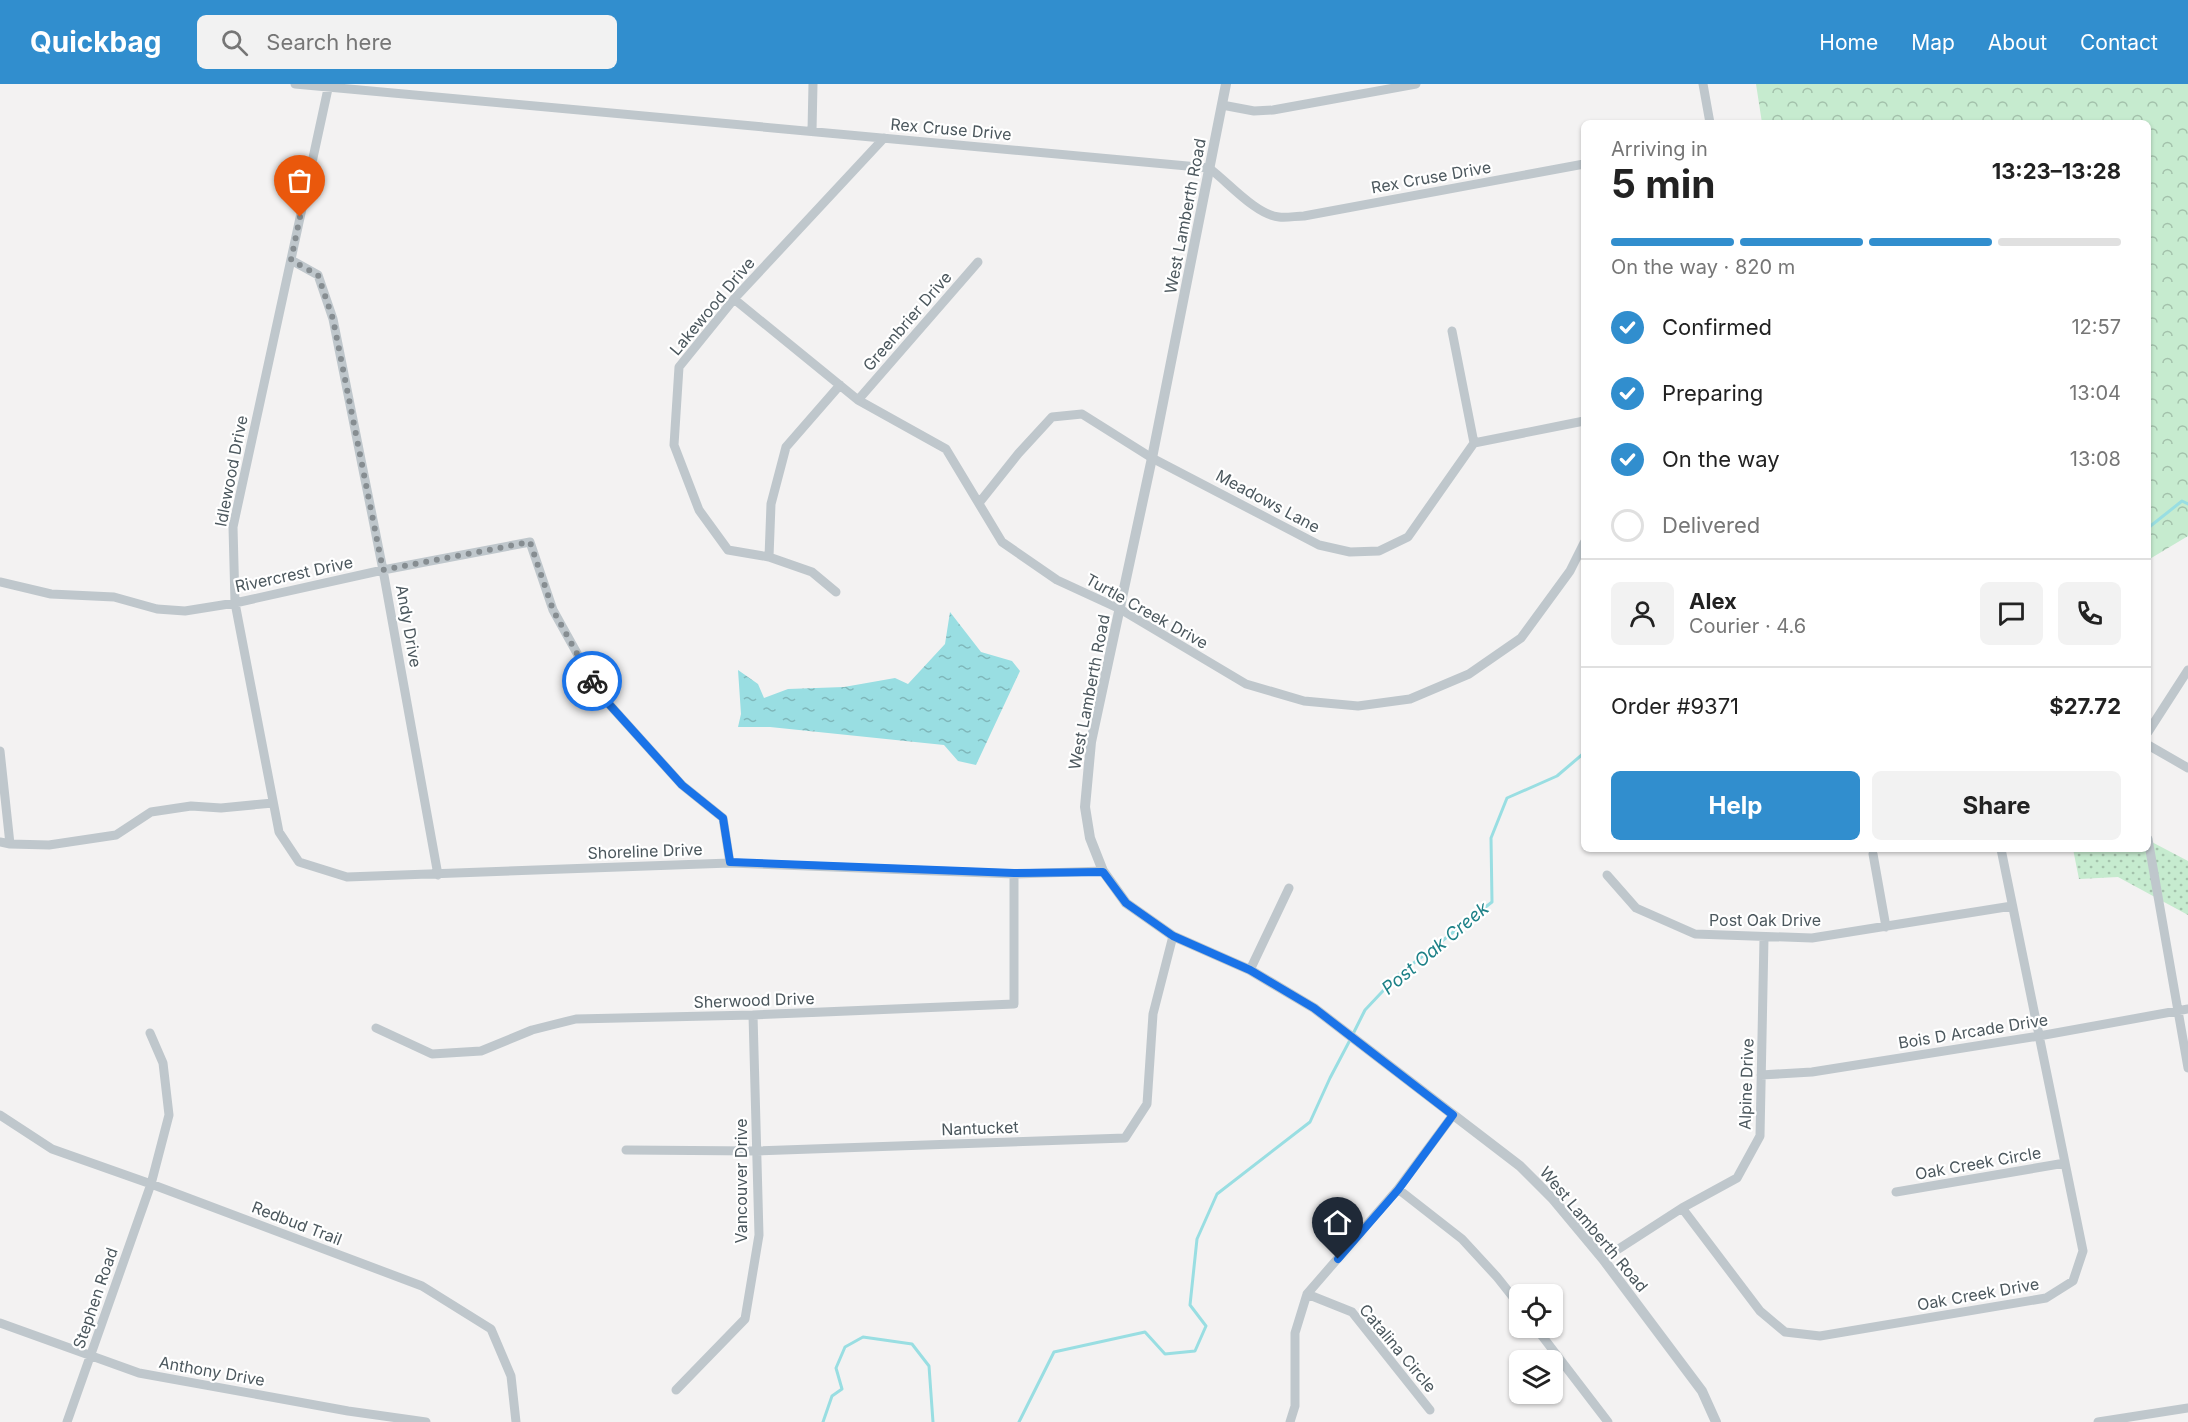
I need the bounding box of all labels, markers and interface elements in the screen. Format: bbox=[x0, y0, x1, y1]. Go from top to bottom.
search box bbox=[197, 15, 617, 69]
text: Quickbag bbox=[30, 25, 161, 59]
icon: search bbox=[218, 26, 251, 59]
text: Search here bbox=[266, 29, 392, 55]
text: Home bbox=[1819, 30, 1878, 55]
text: Map bbox=[1911, 30, 1955, 55]
text: About bbox=[1988, 30, 2047, 55]
text: Contact bbox=[2080, 30, 2158, 55]
street label: Rex Cruse Drive bbox=[890, 114, 1012, 144]
street label: West Lamberth Road bbox=[1160, 137, 1210, 295]
text: Arriving in bbox=[1611, 137, 1708, 161]
pin bbox=[274, 155, 325, 217]
street label: Rex Cruse Drive bbox=[1369, 157, 1493, 197]
text: 13:23–13:28 bbox=[1992, 158, 2121, 184]
text: 5 min bbox=[1611, 160, 1716, 207]
icon: bag bbox=[283, 164, 316, 197]
street label: Lakewood Drive bbox=[665, 253, 759, 359]
text: On the way · 820 m bbox=[1611, 255, 1795, 279]
street label: Greenbrier Drive bbox=[858, 267, 956, 375]
icon: check bbox=[1611, 311, 1644, 344]
text: Confirmed bbox=[1662, 314, 1772, 340]
text: 12:57 bbox=[2071, 315, 2121, 339]
icon: check bbox=[1611, 377, 1644, 410]
text: Preparing bbox=[1662, 380, 1763, 406]
text: 13:04 bbox=[2069, 381, 2121, 405]
street label: Idlewood Drive bbox=[210, 414, 252, 528]
icon: check bbox=[1611, 443, 1644, 476]
text: On the way bbox=[1662, 446, 1780, 472]
text: 13:08 bbox=[2070, 447, 2121, 471]
street label: Meadows Lane bbox=[1213, 465, 1323, 537]
text: Delivered bbox=[1662, 512, 1760, 538]
street label: Rivercrest Drive bbox=[233, 552, 355, 596]
street label: Turtle Creek Drive bbox=[1082, 569, 1212, 653]
button: person bbox=[1611, 582, 1674, 645]
button: chat bbox=[1980, 582, 2043, 645]
button: phone bbox=[2058, 582, 2121, 645]
street label: Andy Drive bbox=[392, 583, 426, 669]
text: Alex bbox=[1689, 588, 1737, 614]
street label: West Lamberth Road bbox=[1064, 613, 1114, 771]
text: Courier · 4.6 bbox=[1689, 614, 1806, 638]
courier bbox=[562, 651, 622, 711]
icon: bike bbox=[576, 665, 609, 698]
text: Order #9371 bbox=[1611, 693, 1739, 719]
text: $27.72 bbox=[2049, 693, 2121, 719]
button: Help bbox=[1611, 771, 1860, 840]
button: Share bbox=[1872, 771, 2121, 840]
street label: Shoreline Drive bbox=[587, 839, 703, 863]
water label: Post Oak Creek bbox=[1377, 897, 1493, 999]
street label: Post Oak Drive bbox=[1709, 910, 1821, 930]
street label: Sherwood Drive bbox=[693, 988, 815, 1012]
street label: Bois D Arcade Drive bbox=[1897, 1009, 2049, 1053]
street label: Alpine Drive bbox=[1734, 1038, 1758, 1130]
street label: Nantucket bbox=[941, 1117, 1019, 1139]
street label: Vancouver Drive bbox=[731, 1118, 751, 1244]
street label: Oak Creek Circle bbox=[1913, 1142, 2043, 1184]
street label: West Lamberth Road bbox=[1536, 1162, 1652, 1296]
street label: Redbud Trail bbox=[249, 1197, 345, 1249]
pin bbox=[1312, 1197, 1363, 1259]
icon: home bbox=[1321, 1206, 1354, 1239]
street label: Stephen Road bbox=[68, 1245, 122, 1351]
street label: Oak Creek Drive bbox=[1915, 1273, 2041, 1315]
map controls bbox=[1509, 1284, 1563, 1404]
button: locate bbox=[1509, 1284, 1563, 1338]
street label: Catalina Circle bbox=[1355, 1300, 1441, 1396]
button: layers bbox=[1509, 1350, 1563, 1404]
street label: Anthony Drive bbox=[157, 1352, 267, 1390]

